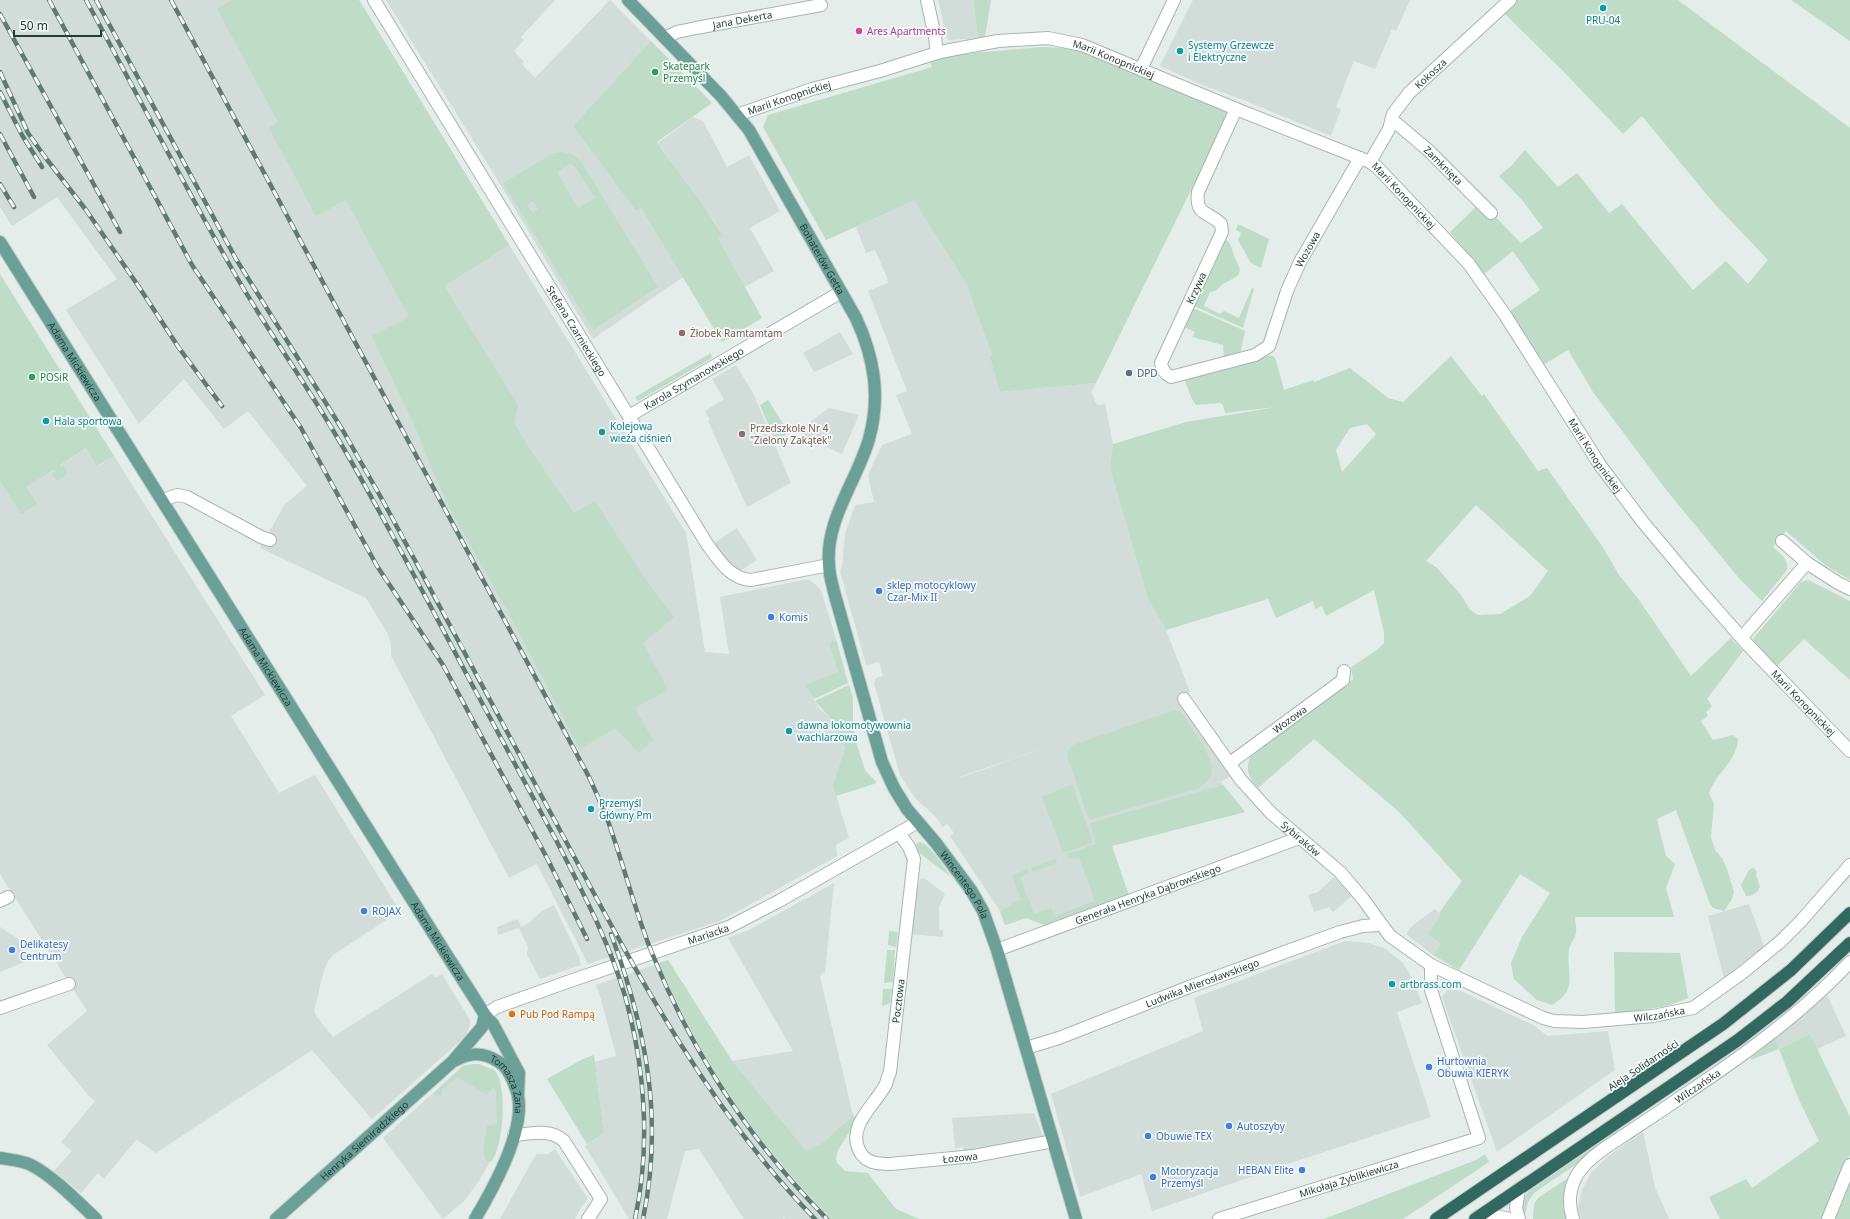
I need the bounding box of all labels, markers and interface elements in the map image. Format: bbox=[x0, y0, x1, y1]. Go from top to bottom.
marker: PRU-04 bbox=[1598, 3, 1608, 13]
street label: Jana Dekerta bbox=[711, 7, 773, 32]
scale bar bbox=[14, 12, 101, 38]
place label: PRU-04 bbox=[1586, 13, 1620, 27]
text: 50 m bbox=[20, 17, 48, 34]
place label: Ares Apartments bbox=[867, 24, 946, 38]
marker: Ares Apartments bbox=[854, 26, 864, 36]
street label: Marii Konopnickiej bbox=[1072, 36, 1157, 81]
place label: Systemy Grzewcze i Elektryczne bbox=[1188, 38, 1275, 64]
marker: Systemy Grzewcze i Elektryczne bbox=[1175, 46, 1185, 56]
street label: Kokosza bbox=[1411, 55, 1449, 92]
place label: Skatepark Przemyśl bbox=[663, 59, 711, 85]
marker: Skatepark Przemyśl bbox=[650, 67, 660, 77]
street label: Marii Konopnickiej bbox=[746, 77, 832, 118]
street label: Zamknięta bbox=[1421, 143, 1466, 188]
street label: Marii Konopnickiej bbox=[1369, 159, 1439, 232]
street label: Bohaterów Getta bbox=[797, 221, 848, 297]
street label: Wozowa bbox=[1292, 229, 1323, 269]
street label: Krzywa bbox=[1183, 270, 1209, 306]
street label: Stefana Czarnieckiego bbox=[543, 283, 610, 379]
street label: Adama Mickiewicza bbox=[45, 319, 105, 404]
place label: Żłobek Ramtamtam bbox=[690, 326, 782, 340]
marker: Żłobek Ramtamtam bbox=[677, 328, 687, 338]
street label: Karola Szymanowskiego bbox=[641, 343, 746, 413]
place label: DPD bbox=[1137, 366, 1158, 380]
marker: DPD bbox=[1124, 368, 1134, 378]
place label: POSiR bbox=[40, 370, 69, 384]
marker: POSiR bbox=[27, 372, 37, 382]
place label: Hala sportowa bbox=[54, 414, 122, 428]
street label: Marii Konopnickiej bbox=[1565, 415, 1625, 496]
marker: Hala sportowa bbox=[41, 416, 51, 426]
place label: Kolejowa wieża ciśnień bbox=[610, 419, 672, 445]
place label: Przedszkole Nr 4 "Zielony Zakątek" bbox=[750, 421, 831, 447]
marker: Kolejowa wieża ciśnień bbox=[597, 427, 607, 437]
marker: Przedszkole Nr 4 "Zielony Zakątek" bbox=[737, 429, 747, 439]
place label: sklep motocyklowy Czar-Mix II bbox=[887, 578, 977, 604]
marker: sklep motocyklowy Czar-Mix II bbox=[874, 586, 884, 596]
place label: Komis bbox=[779, 610, 808, 624]
marker: Komis bbox=[766, 612, 776, 622]
street label: Adama Mickiewicza bbox=[236, 624, 296, 709]
street label: Marii Konopnickiej bbox=[1768, 667, 1839, 739]
street label: Wozowa bbox=[1270, 702, 1310, 736]
place label: dawna lokomotywownia wachlarzowa bbox=[797, 718, 911, 744]
marker: dawna lokomotywownia wachlarzowa bbox=[784, 726, 794, 736]
place label: Przemyśl Główny Pm bbox=[599, 796, 652, 822]
marker: Przemyśl Główny Pm bbox=[586, 804, 596, 814]
street label: Sybiraków bbox=[1278, 818, 1324, 860]
street label: Wincentego Pola bbox=[937, 848, 992, 921]
street label: Generała Henryka Dąbrowskiego bbox=[1073, 861, 1223, 927]
street label: Adama Mickiewicza bbox=[408, 899, 468, 983]
place label: ROJAX bbox=[372, 904, 401, 918]
marker: ROJAX bbox=[359, 906, 369, 916]
street label: Mariacka bbox=[686, 921, 731, 948]
place label: Delikatesy Centrum bbox=[20, 937, 69, 963]
marker: Delikatesy Centrum bbox=[7, 945, 17, 955]
street label: Ludwika Mierosławskiego bbox=[1143, 955, 1261, 1010]
place label: artbrass.com bbox=[1400, 977, 1462, 991]
street label: Pocztowa bbox=[888, 978, 908, 1024]
marker: artbrass.com bbox=[1387, 979, 1397, 989]
street label: Wilczańska bbox=[1633, 1003, 1686, 1025]
place label: Pub Pod Rampą bbox=[520, 1007, 595, 1021]
marker: Pub Pod Rampą bbox=[507, 1009, 517, 1019]
street label: Aleja Solidarności bbox=[1605, 1036, 1681, 1094]
street label: Tomasza Zana bbox=[488, 1051, 526, 1114]
place label: Hurtownia Obuwia KIERYK bbox=[1437, 1054, 1510, 1080]
marker: Hurtownia Obuwia KIERYK bbox=[1424, 1062, 1434, 1072]
street label: WiIczańska bbox=[1672, 1066, 1723, 1106]
street label: Henryka Siemiradzkiego bbox=[317, 1097, 411, 1184]
place label: Autoszyby bbox=[1237, 1119, 1286, 1133]
marker: Autoszyby bbox=[1224, 1121, 1234, 1131]
place label: Obuwie TEX bbox=[1156, 1129, 1212, 1143]
marker: Obuwie TEX bbox=[1143, 1131, 1153, 1141]
street label: Łozowa bbox=[942, 1148, 979, 1166]
street label: Mikołaja Zyblikiewicza bbox=[1297, 1157, 1400, 1201]
place label: HEBAN Elite bbox=[1238, 1163, 1294, 1177]
place label: Motoryzacja Przemyśl bbox=[1161, 1164, 1218, 1190]
marker: HEBAN Elite bbox=[1297, 1165, 1307, 1175]
marker: Motoryzacja Przemyśl bbox=[1148, 1172, 1158, 1182]

